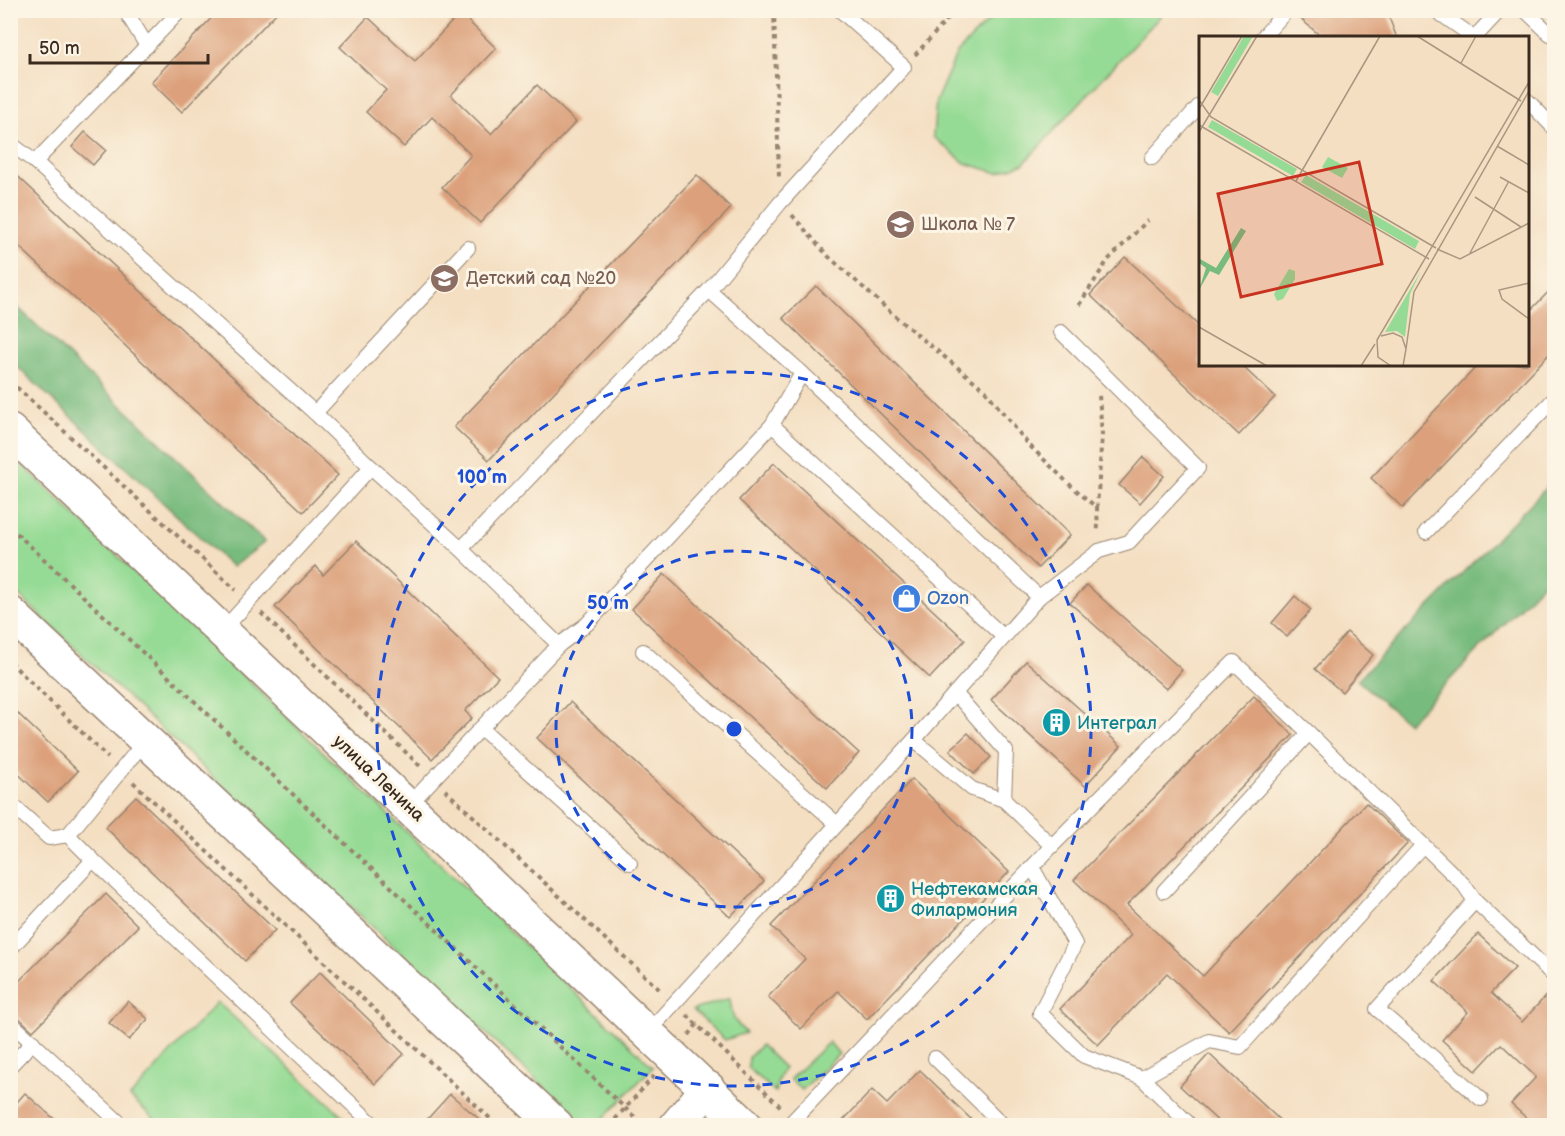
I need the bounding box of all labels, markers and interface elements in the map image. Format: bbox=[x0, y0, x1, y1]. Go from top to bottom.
scale bar bbox=[30, 27, 208, 65]
inset map bbox=[1199, 36, 1529, 366]
text: 50 m bbox=[39, 38, 80, 59]
school or university icon: Школа № 7 bbox=[884, 208, 916, 240]
place label: Школа № 7 bbox=[921, 214, 1015, 235]
school or university icon: Детский сад №20 bbox=[429, 262, 461, 294]
place label: Детский сад №20 bbox=[466, 268, 616, 289]
text: 100 m bbox=[457, 467, 507, 488]
shop icon: Ozon bbox=[890, 582, 922, 614]
place label: Ozon bbox=[927, 588, 969, 609]
text: 50 m bbox=[587, 593, 629, 614]
building icon: Интеграл bbox=[1040, 707, 1072, 739]
place label: Интеграл bbox=[1077, 713, 1157, 734]
centre of rings bbox=[724, 719, 744, 739]
street label: улица Ленина bbox=[329, 731, 429, 826]
place label: Нефтекамская Филармония bbox=[911, 879, 1038, 921]
building icon: Нефтекамская Филармония bbox=[874, 883, 906, 915]

